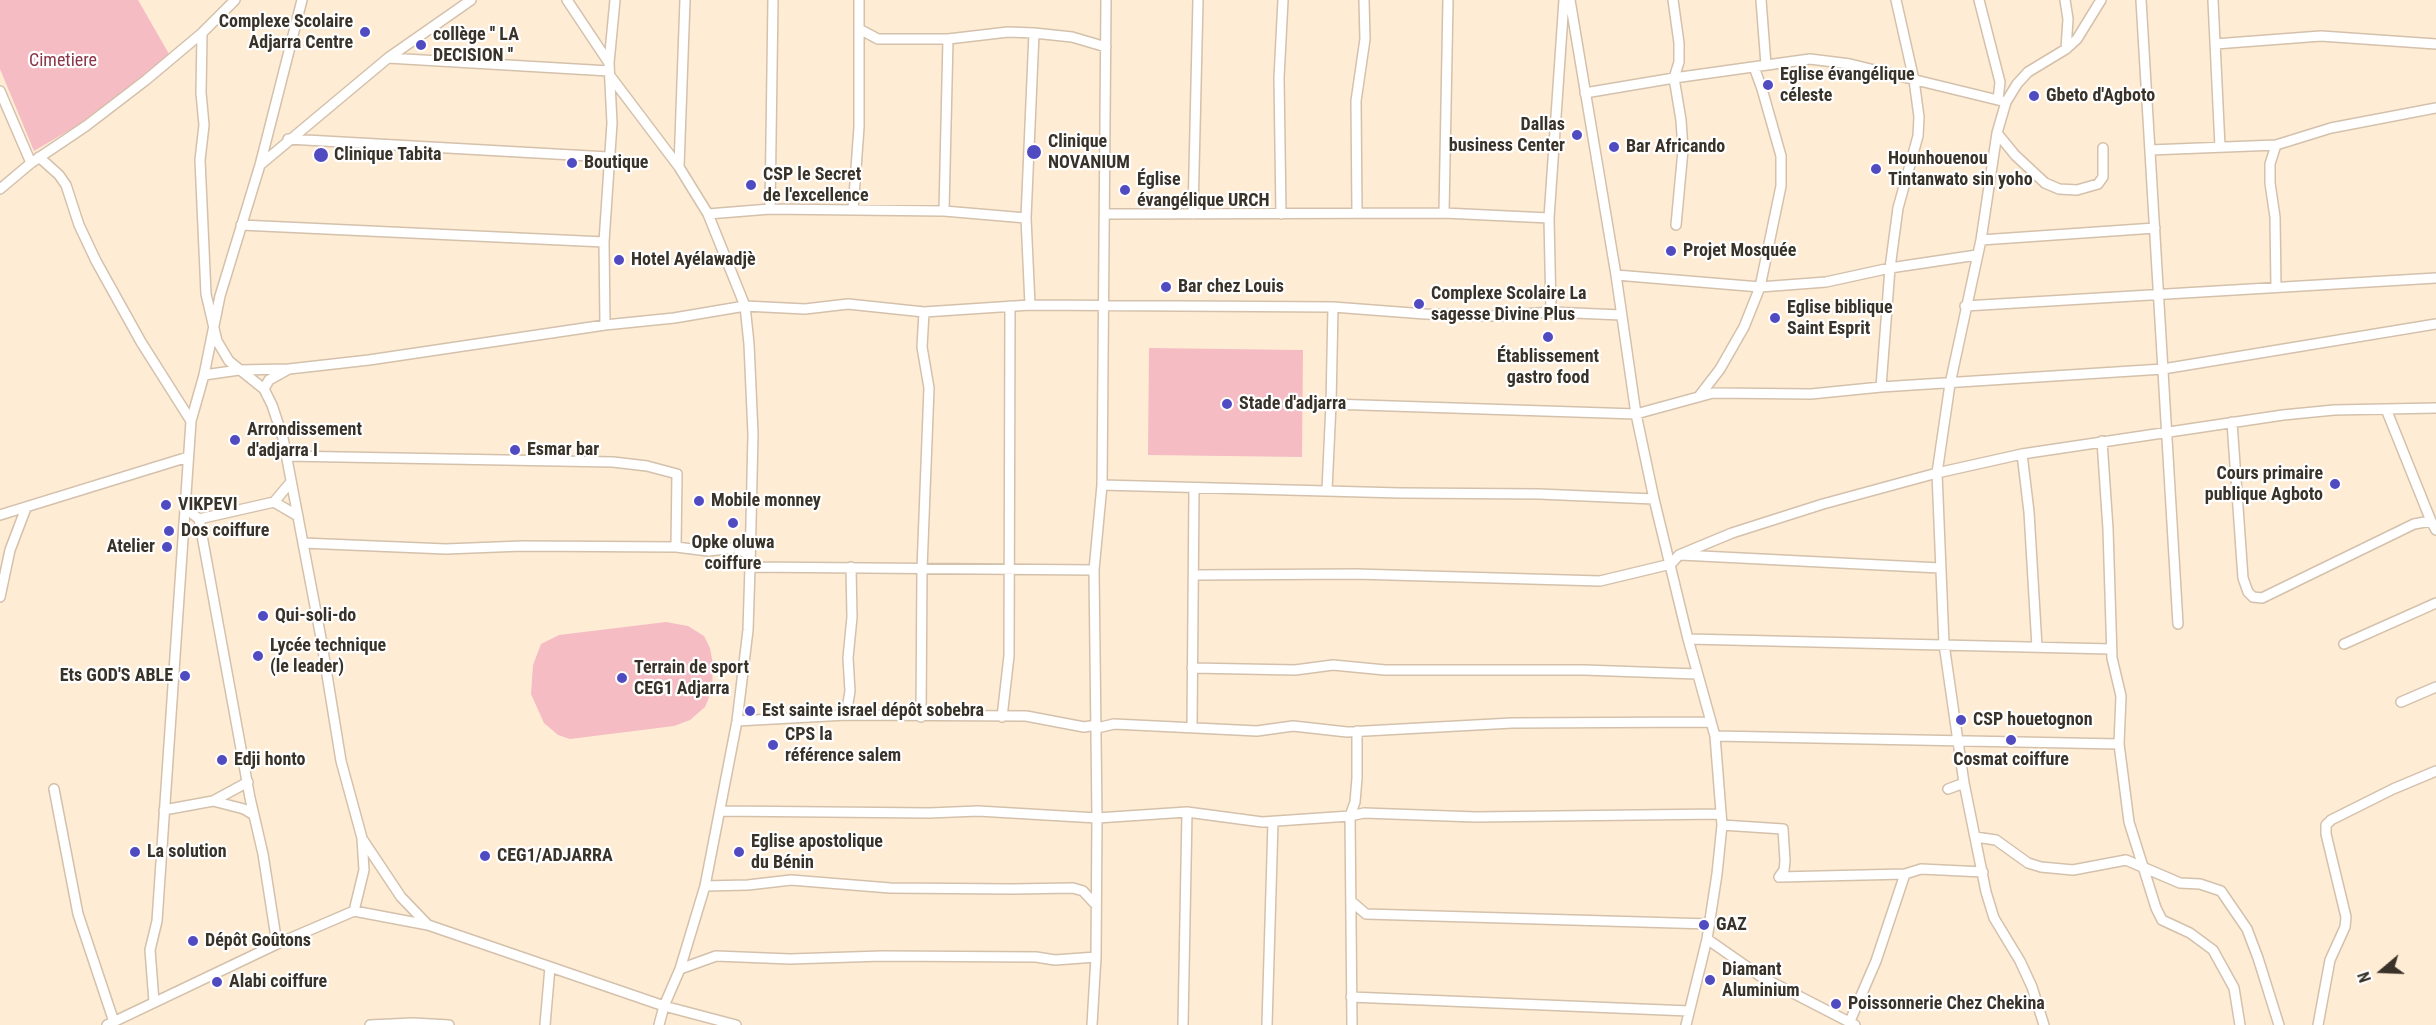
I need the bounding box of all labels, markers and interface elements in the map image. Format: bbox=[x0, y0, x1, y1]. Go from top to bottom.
place label: Complexe Scolaire Adjarra Centre bbox=[219, 11, 353, 54]
place label: collège '' LA DECISION '' bbox=[433, 24, 519, 66]
marker: Complexe Scolaire Adjarra Centre bbox=[358, 25, 372, 39]
marker: collège '' LA DECISION '' bbox=[414, 38, 428, 52]
park label: Cimetiere bbox=[29, 50, 97, 72]
place label: Eglise évangélique céleste bbox=[1780, 64, 1915, 106]
marker: Eglise évangélique céleste bbox=[1761, 78, 1775, 92]
place label: Gbeto d'Agboto bbox=[2046, 85, 2155, 107]
marker: Gbeto d'Agboto bbox=[2027, 89, 2041, 103]
place label: Dallas business Center bbox=[1449, 114, 1565, 156]
marker: Dallas business Center bbox=[1570, 128, 1584, 142]
place label: Clinique NOVANIUM bbox=[1048, 131, 1130, 174]
place label: Bar Africando bbox=[1626, 136, 1725, 158]
marker: Bar Africando bbox=[1607, 140, 1621, 154]
marker: Clinique NOVANIUM bbox=[1025, 143, 1043, 161]
place label: Clinique Tabita bbox=[334, 144, 442, 166]
marker: Clinique Tabita bbox=[312, 146, 330, 164]
place label: Hounhouenou Tintanwato sin yoho bbox=[1888, 148, 2033, 190]
place label: Boutique bbox=[584, 152, 648, 174]
marker: Boutique bbox=[565, 156, 579, 170]
marker: Hounhouenou Tintanwato sin yoho bbox=[1869, 162, 1883, 176]
place label: CSP le Secret de l'excellence bbox=[763, 164, 869, 207]
place label: Église évangélique URCH bbox=[1137, 169, 1270, 212]
marker: CSP le Secret de l'excellence bbox=[744, 178, 758, 192]
marker: Église évangélique URCH bbox=[1118, 183, 1132, 197]
place label: Projet Mosquée bbox=[1683, 240, 1796, 262]
marker: Projet Mosquée bbox=[1664, 244, 1678, 258]
place label: Hotel Ayélawadjè bbox=[631, 249, 755, 271]
marker: Hotel Ayélawadjè bbox=[612, 253, 626, 267]
place label: Bar chez Louis bbox=[1178, 276, 1284, 298]
marker: Bar chez Louis bbox=[1159, 280, 1173, 294]
place label: Complexe Scolaire La sagesse Divine Plus bbox=[1431, 283, 1586, 326]
marker: Complexe Scolaire La sagesse Divine Plus bbox=[1412, 297, 1426, 311]
place label: Eglise biblique Saint Esprit bbox=[1787, 297, 1893, 340]
marker: Eglise biblique Saint Esprit bbox=[1768, 311, 1782, 325]
marker: Établissement gastro food bbox=[1541, 330, 1555, 344]
place label: Établissement gastro food bbox=[1497, 346, 1599, 388]
place label: Stade d'adjarra bbox=[1239, 393, 1346, 415]
marker: Stade d'adjarra bbox=[1220, 397, 1234, 411]
place label: Arrondissement d'adjarra I bbox=[247, 419, 362, 462]
marker: Arrondissement d'adjarra I bbox=[228, 433, 242, 447]
place label: Esmar bar bbox=[527, 439, 599, 461]
marker: Esmar bar bbox=[508, 443, 522, 457]
place label: Cours primaire publique Agboto bbox=[2205, 463, 2323, 506]
marker: Cours primaire publique Agboto bbox=[2328, 477, 2342, 491]
place label: Mobile monney bbox=[711, 490, 821, 512]
place label: VIKPEVI bbox=[178, 494, 238, 516]
marker: Mobile monney bbox=[692, 494, 706, 508]
marker: VIKPEVI bbox=[159, 498, 173, 512]
marker: Opke oluwa coiffure bbox=[726, 516, 740, 530]
place label: Dos coiffure bbox=[181, 520, 269, 542]
marker: Dos coiffure bbox=[162, 524, 176, 538]
place label: Opke oluwa coiffure bbox=[691, 532, 775, 574]
place label: Atelier bbox=[107, 536, 155, 558]
marker: Atelier bbox=[160, 540, 174, 554]
place label: Qui-soli-do bbox=[275, 605, 356, 627]
marker: Qui-soli-do bbox=[256, 609, 270, 623]
place label: Lycée technique (le leader) bbox=[270, 635, 386, 678]
marker: Lycée technique (le leader) bbox=[251, 649, 265, 663]
place label: Terrain de sport CEG1 Adjarra bbox=[634, 657, 749, 700]
place label: Ets GOD'S ABLE bbox=[60, 665, 173, 687]
marker: Ets GOD'S ABLE bbox=[178, 669, 192, 683]
marker: Terrain de sport CEG1 Adjarra bbox=[615, 671, 629, 685]
place label: Est sainte israel dépôt sobebra bbox=[762, 700, 984, 722]
marker: Est sainte israel dépôt sobebra bbox=[743, 704, 757, 718]
place label: CSP houetognon bbox=[1973, 709, 2093, 731]
marker: CSP houetognon bbox=[1954, 713, 1968, 727]
place label: CPS la référence salem bbox=[785, 724, 901, 766]
marker: Cosmat coiffure bbox=[2004, 733, 2018, 747]
marker: CPS la référence salem bbox=[766, 738, 780, 752]
place label: Edji honto bbox=[234, 749, 306, 771]
place label: Cosmat coiffure bbox=[1953, 749, 2069, 771]
marker: Edji honto bbox=[215, 753, 229, 767]
place label: Eglise apostolique du Bénin bbox=[751, 831, 883, 874]
place label: La solution bbox=[147, 841, 227, 863]
marker: La solution bbox=[128, 845, 142, 859]
place label: CEG1/ADJARRA bbox=[497, 845, 613, 867]
marker: Eglise apostolique du Bénin bbox=[732, 845, 746, 859]
marker: CEG1/ADJARRA bbox=[478, 849, 492, 863]
place label: GAZ bbox=[1716, 914, 1747, 936]
marker: GAZ bbox=[1697, 918, 1711, 932]
place label: Dépôt Goûtons bbox=[205, 930, 311, 952]
marker: Dépôt Goûtons bbox=[186, 934, 200, 948]
north arrow bbox=[2352, 941, 2412, 1001]
place label: Diamant Aluminium bbox=[1722, 959, 1800, 1002]
text: N bbox=[2354, 969, 2375, 985]
place label: Alabi coiffure bbox=[229, 971, 327, 993]
marker: Diamant Aluminium bbox=[1703, 973, 1717, 987]
marker: Alabi coiffure bbox=[210, 975, 224, 989]
place label: Poissonnerie Chez Chekina bbox=[1848, 993, 2045, 1015]
marker: Poissonnerie Chez Chekina bbox=[1829, 997, 1843, 1011]

